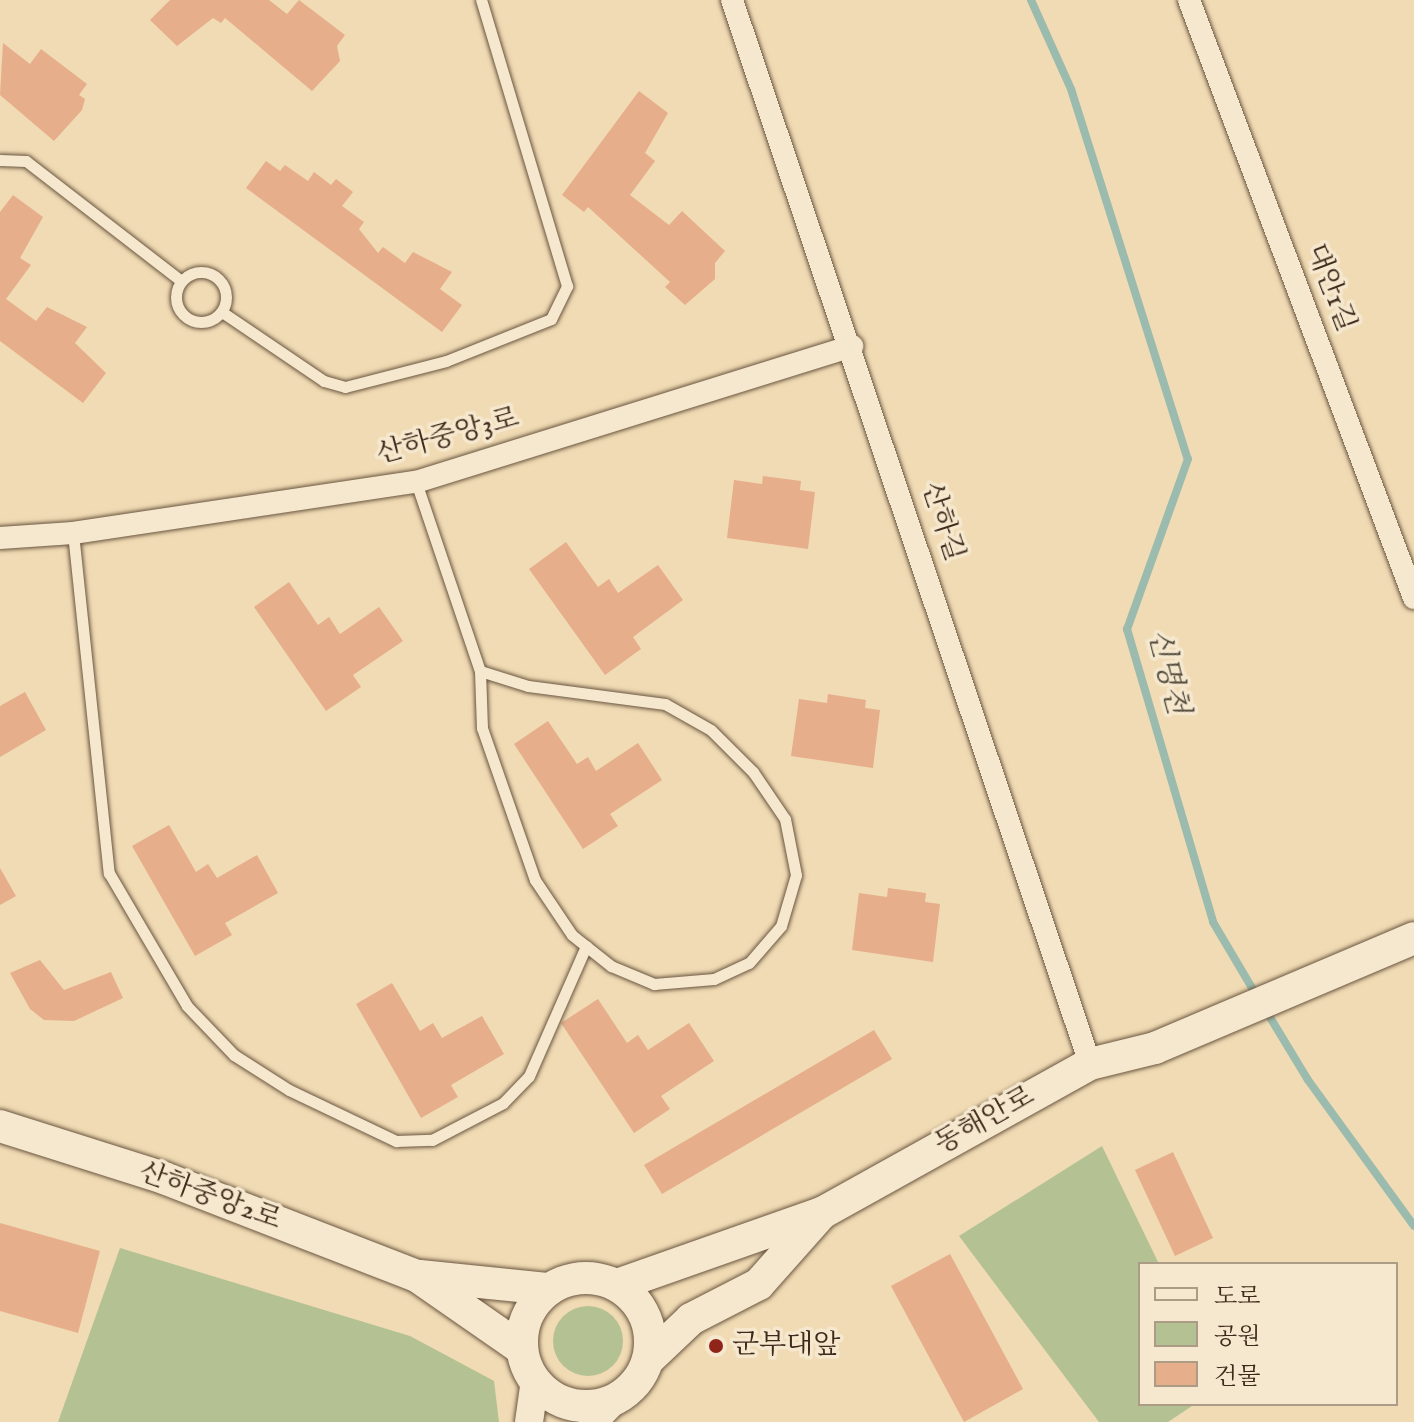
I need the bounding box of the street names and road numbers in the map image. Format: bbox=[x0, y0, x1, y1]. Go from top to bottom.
street label: 대안1길 bbox=[1298, 239, 1362, 337]
street label: 산하중앙3로 bbox=[373, 402, 523, 472]
street label: 산하길 bbox=[913, 478, 971, 566]
street label: 동해안로 bbox=[930, 1080, 1040, 1162]
street label: 산하중앙2로 bbox=[135, 1156, 285, 1238]

